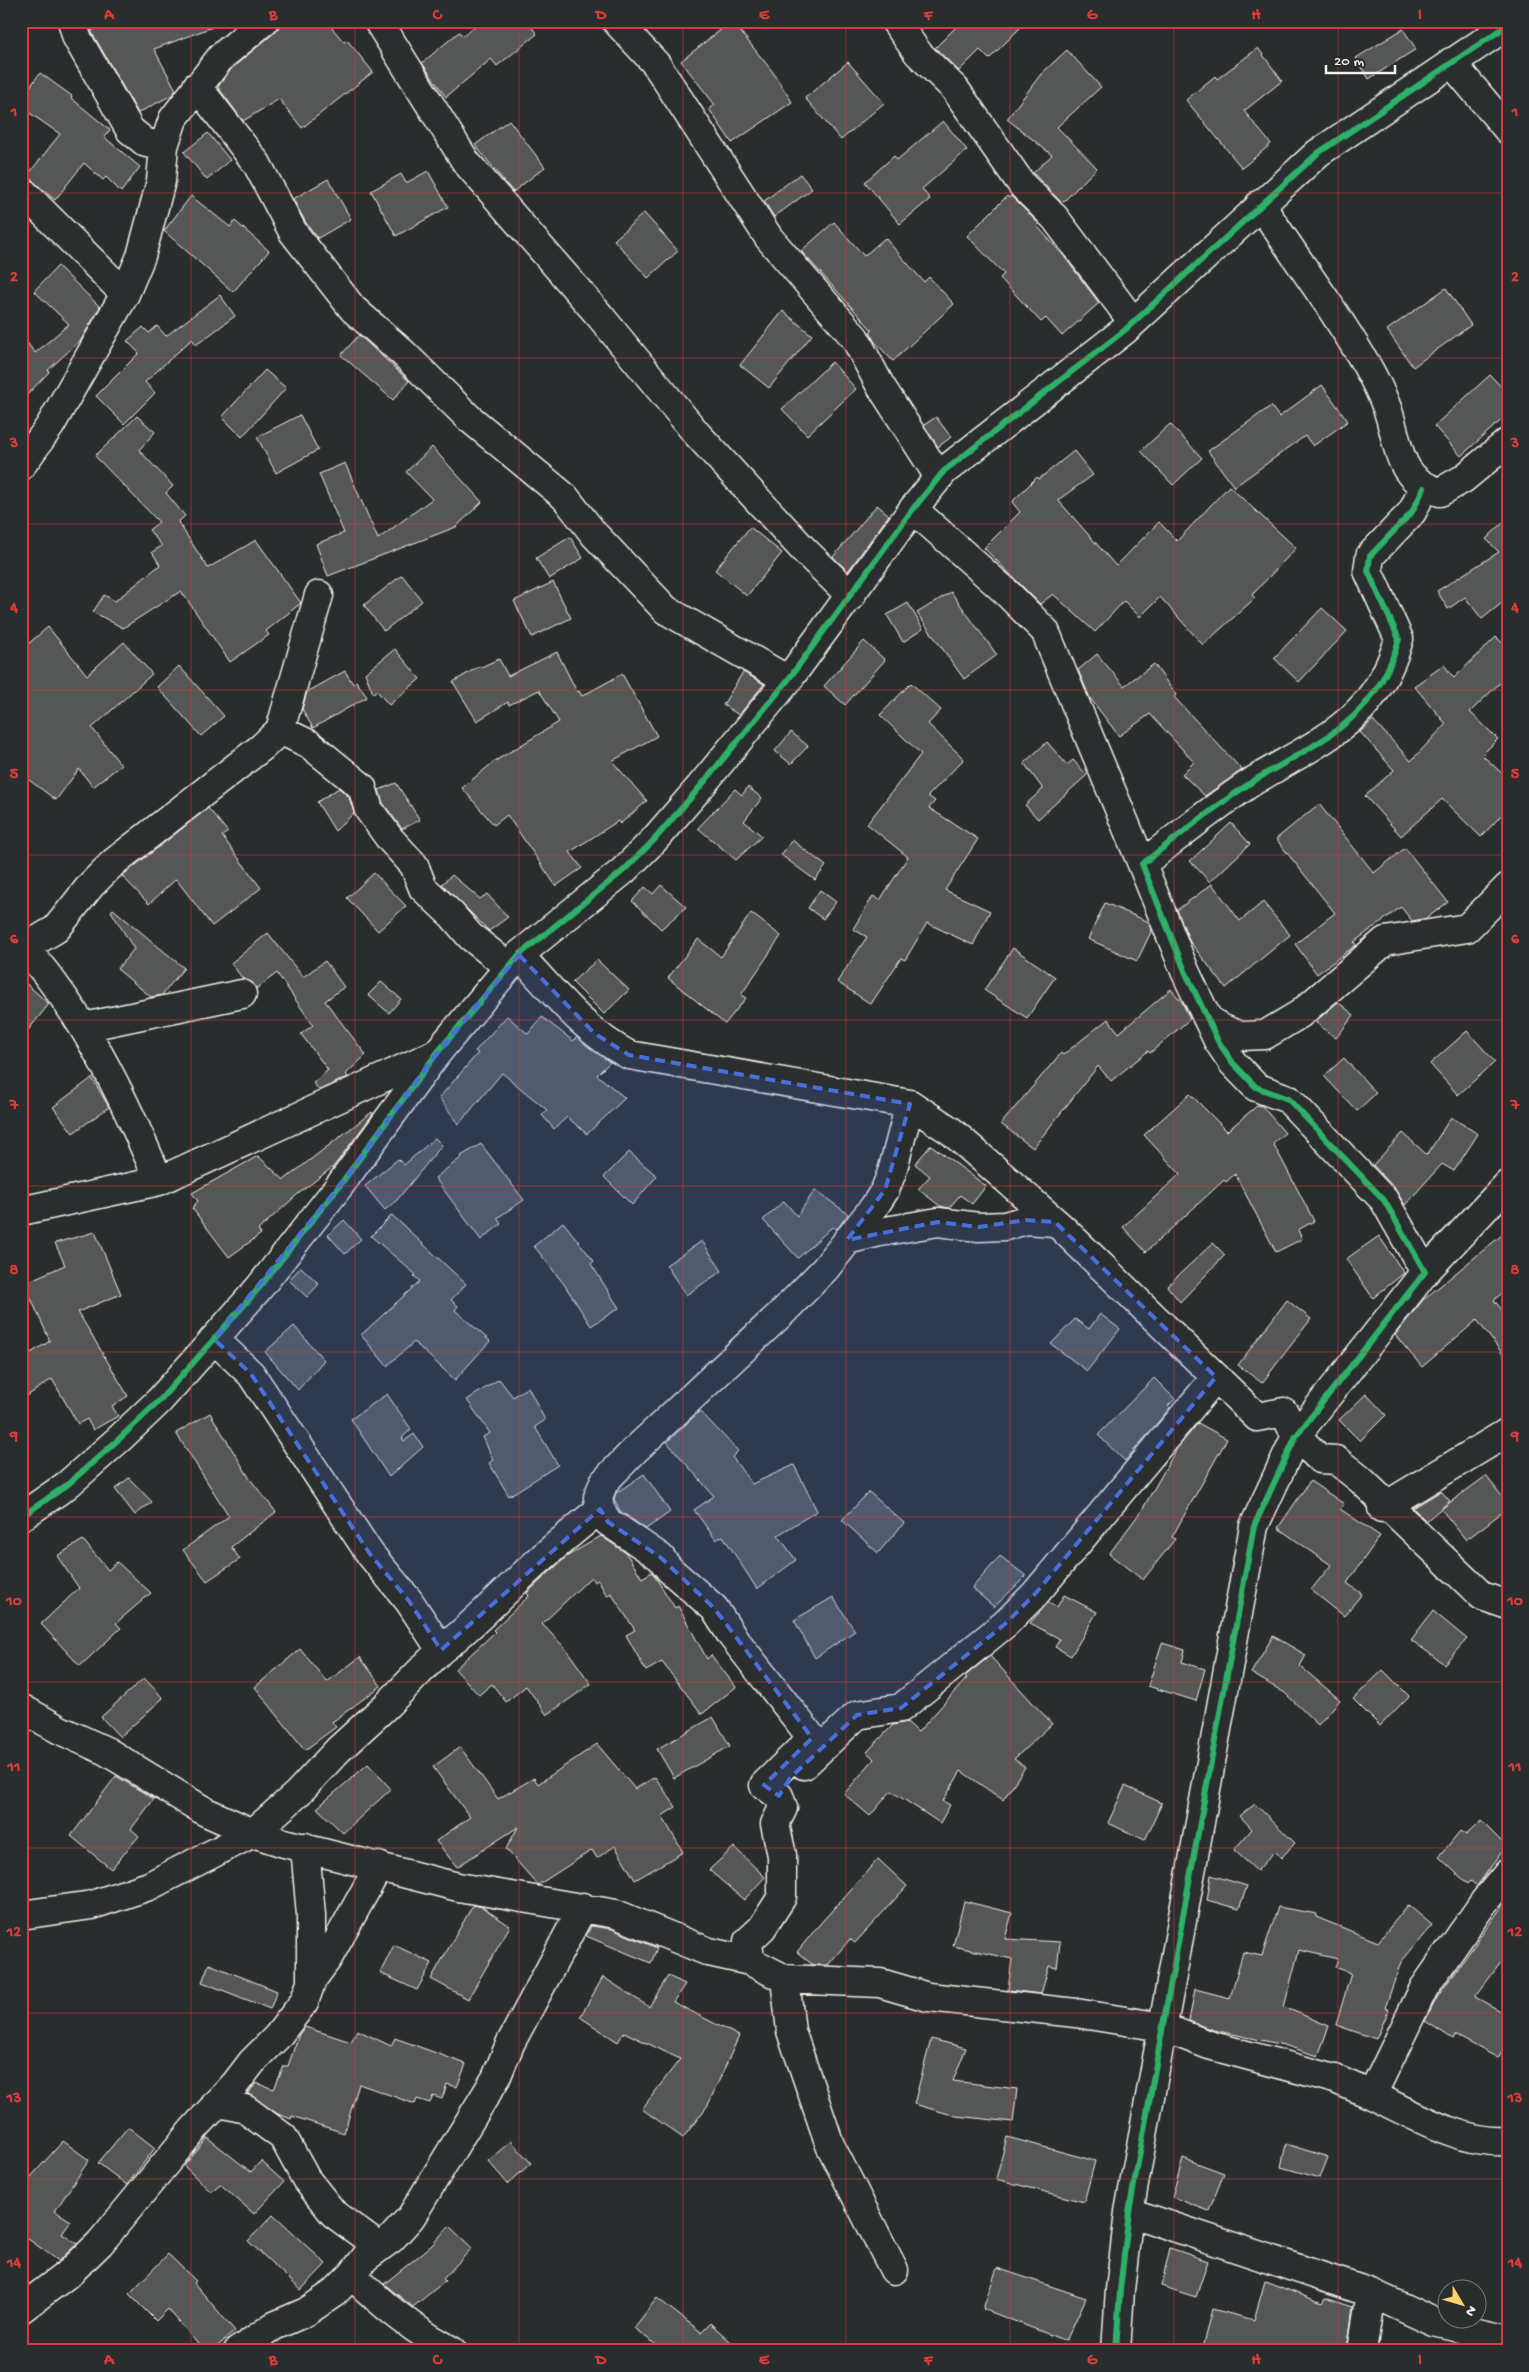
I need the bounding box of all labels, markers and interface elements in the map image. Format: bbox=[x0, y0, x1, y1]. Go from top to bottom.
text: A bbox=[103, 7, 115, 26]
text: B bbox=[268, 7, 278, 26]
text: C bbox=[432, 7, 443, 26]
text: D bbox=[594, 7, 607, 26]
text: E bbox=[759, 7, 770, 26]
text: F bbox=[923, 7, 934, 26]
text: G bbox=[1087, 7, 1098, 26]
text: H bbox=[1251, 7, 1261, 26]
text: I bbox=[1418, 7, 1422, 26]
scale bar bbox=[1326, 42, 1395, 74]
text: 20 m bbox=[1334, 53, 1364, 71]
text: 1 bbox=[10, 104, 17, 123]
text: 1 bbox=[1511, 104, 1518, 123]
text: 2 bbox=[10, 269, 18, 288]
text: 2 bbox=[1511, 269, 1519, 288]
text: 3 bbox=[9, 435, 18, 454]
text: 3 bbox=[1510, 435, 1519, 454]
text: 4 bbox=[9, 600, 18, 619]
text: 4 bbox=[1510, 600, 1519, 619]
text: 5 bbox=[10, 766, 19, 785]
text: 5 bbox=[1511, 766, 1520, 785]
text: 6 bbox=[10, 931, 19, 950]
text: 6 bbox=[1511, 931, 1520, 950]
text: 7 bbox=[9, 1097, 19, 1116]
text: 7 bbox=[1510, 1097, 1520, 1116]
text: 8 bbox=[10, 1262, 19, 1281]
text: 8 bbox=[1511, 1262, 1520, 1281]
text: 9 bbox=[9, 1428, 18, 1447]
text: 9 bbox=[1510, 1428, 1519, 1447]
text: 10 bbox=[5, 1593, 22, 1612]
text: 10 bbox=[1506, 1593, 1523, 1612]
text: 11 bbox=[7, 1759, 20, 1778]
text: 11 bbox=[1508, 1759, 1521, 1778]
text: 12 bbox=[6, 1924, 21, 1943]
text: 12 bbox=[1507, 1924, 1522, 1943]
text: 13 bbox=[6, 2090, 21, 2109]
text: 13 bbox=[1507, 2090, 1522, 2109]
text: 14 bbox=[6, 2255, 21, 2274]
text: 14 bbox=[1507, 2255, 1522, 2274]
north arrow bbox=[1436, 2280, 1486, 2330]
text: N bbox=[1461, 2302, 1480, 2319]
text: A bbox=[103, 2352, 115, 2371]
text: B bbox=[268, 2352, 278, 2371]
text: C bbox=[432, 2352, 443, 2371]
text: D bbox=[594, 2352, 607, 2371]
text: E bbox=[759, 2352, 770, 2371]
text: F bbox=[923, 2352, 934, 2371]
text: G bbox=[1087, 2352, 1098, 2371]
text: H bbox=[1251, 2352, 1261, 2371]
text: I bbox=[1418, 2352, 1422, 2371]

